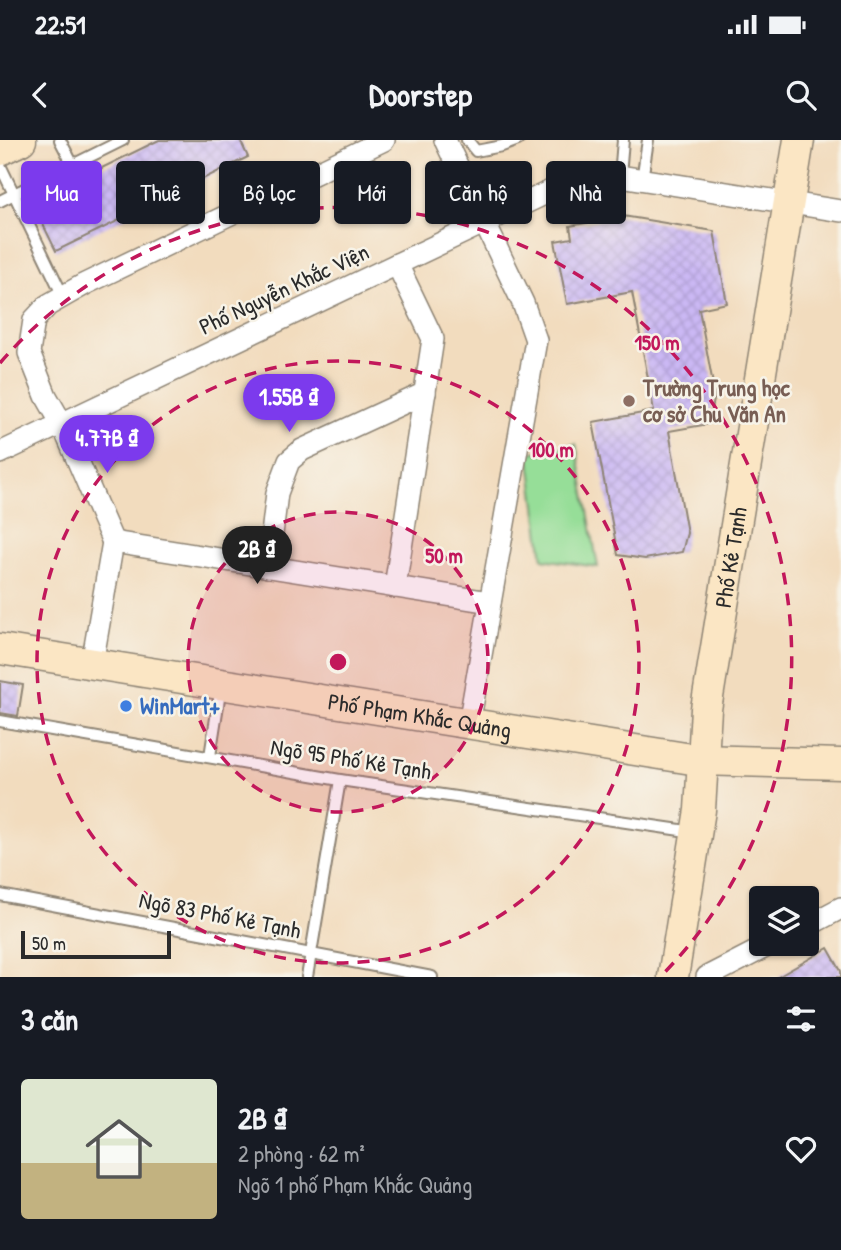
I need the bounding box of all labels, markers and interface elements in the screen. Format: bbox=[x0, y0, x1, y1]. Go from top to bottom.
text: 22:51 bbox=[35, 7, 86, 42]
text: Doorstep bbox=[369, 73, 472, 116]
icon: back bbox=[21, 76, 59, 114]
icon: search bbox=[782, 76, 820, 114]
chip: Mua bbox=[21, 161, 102, 224]
chip: Thuê bbox=[116, 161, 205, 224]
chip: Bộ lọc bbox=[219, 161, 320, 224]
chip: Mới bbox=[334, 161, 411, 224]
chip: Căn hộ bbox=[425, 161, 532, 224]
chip: Nhà bbox=[546, 161, 626, 224]
street label: Phố Nguyễn Khắc Viện bbox=[194, 236, 374, 341]
text: 150 m bbox=[634, 328, 680, 357]
place label: Trường Trung học cơ sở Chu Văn An bbox=[642, 372, 791, 429]
pin: 1.55B ₫ bbox=[224, 374, 354, 434]
text: 1.55B ₫ bbox=[259, 381, 319, 412]
marker: Trường Trung học cơ sở Chu Văn An bbox=[621, 393, 637, 409]
pin: 4.77B ₫ bbox=[42, 416, 172, 475]
text: 4.77B ₫ bbox=[75, 422, 139, 453]
text: 100 m bbox=[528, 435, 574, 464]
street label: Phố Kẻ Tạnh bbox=[707, 504, 754, 610]
pin: 2B ₫ bbox=[216, 526, 298, 586]
text: 2B ₫ bbox=[238, 533, 276, 564]
text: 50 m bbox=[425, 541, 463, 570]
centre of rings bbox=[326, 650, 350, 674]
street label: Phố Phạm Khắc Quảng bbox=[326, 685, 514, 745]
place label: WinMart+ bbox=[140, 690, 220, 721]
marker: WinMart+ bbox=[118, 698, 134, 714]
street label: Ngõ 95 Phố Kẻ Tạnh bbox=[269, 731, 434, 787]
street label: Ngõ 83 Phố Kẻ Tạnh bbox=[137, 884, 304, 945]
map controls bbox=[749, 886, 819, 956]
button: layers bbox=[749, 886, 819, 956]
scale bar bbox=[21, 928, 172, 960]
text: 50 m bbox=[32, 930, 66, 956]
text: 3 căn bbox=[21, 999, 78, 1039]
icon: filters bbox=[782, 1000, 820, 1038]
text: 2B ₫ bbox=[238, 1098, 287, 1138]
icon: home bbox=[77, 1107, 161, 1191]
icon: heart bbox=[782, 1130, 820, 1168]
text: 2 phòng · 62 m² bbox=[238, 1138, 365, 1169]
text: Ngõ 1 phố Phạm Khắc Quảng bbox=[238, 1169, 472, 1200]

